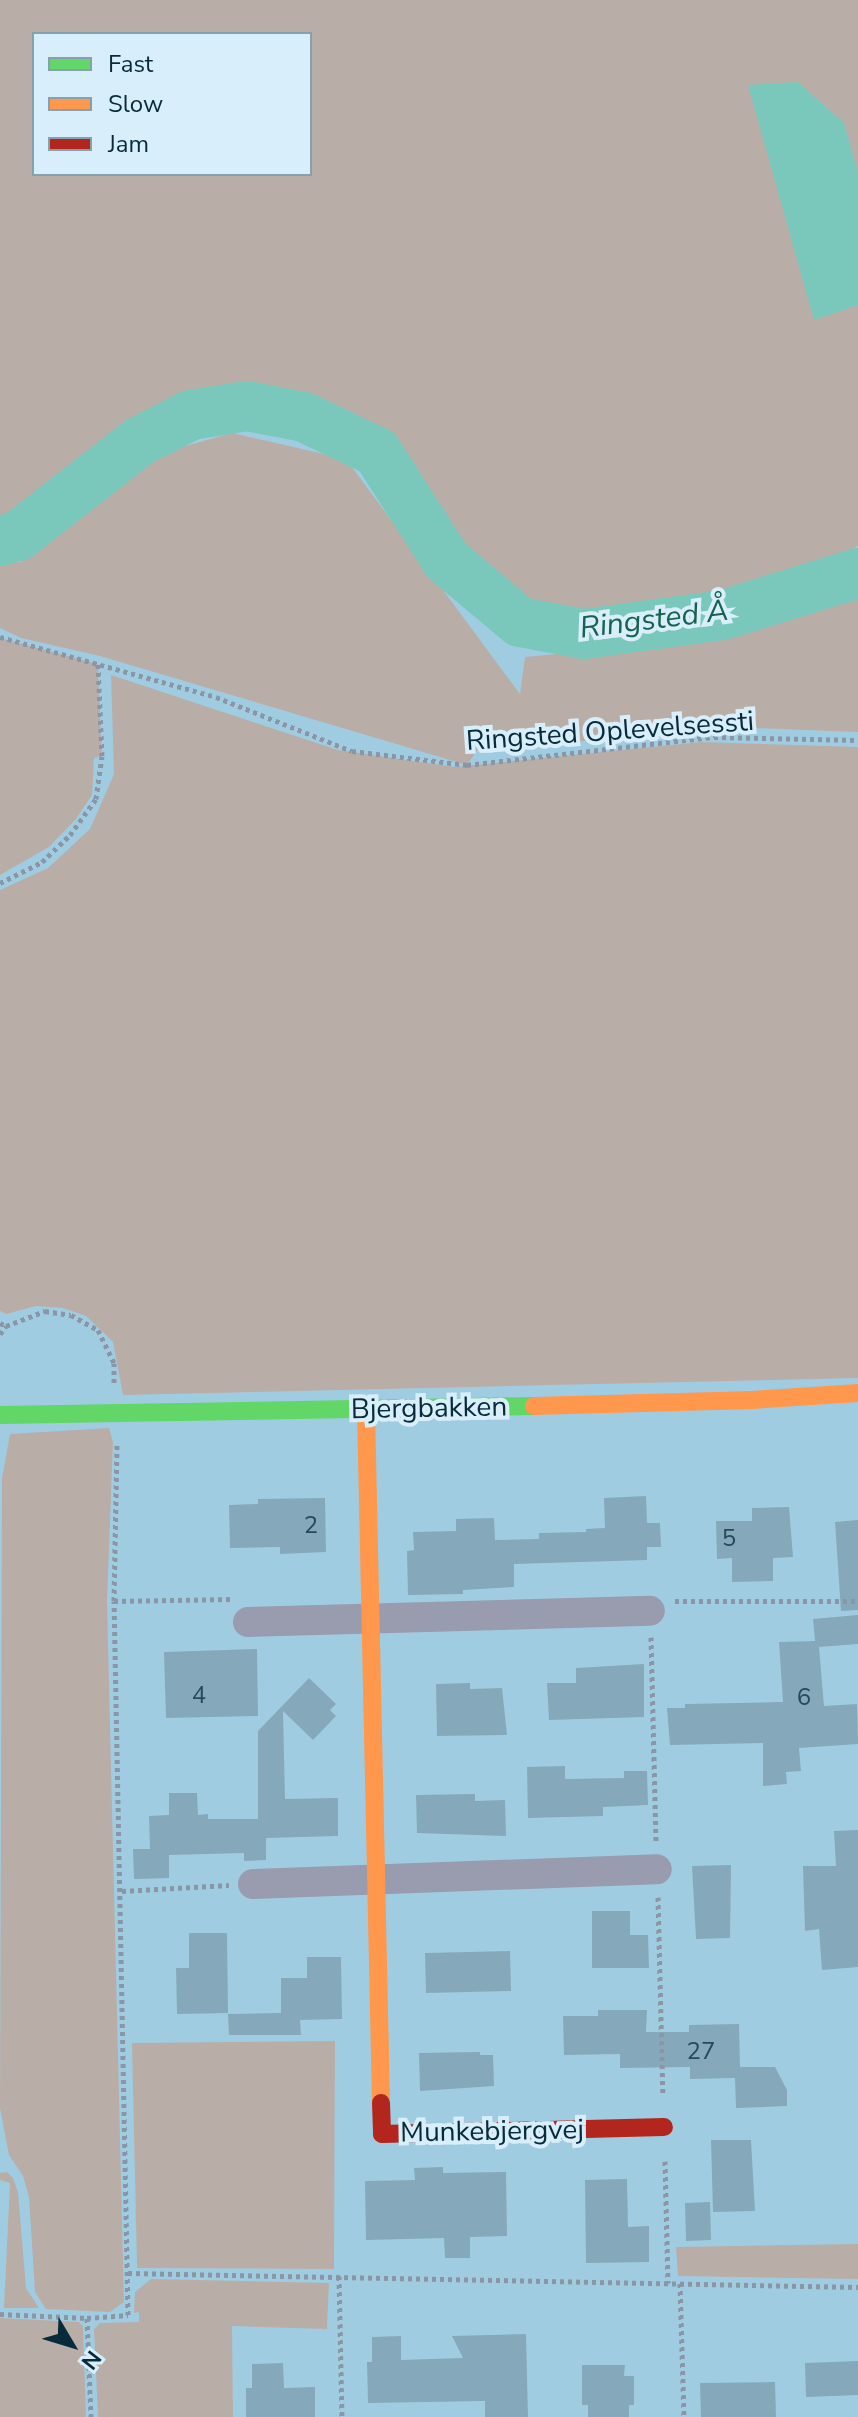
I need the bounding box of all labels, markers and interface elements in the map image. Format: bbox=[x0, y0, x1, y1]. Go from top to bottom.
legend bbox=[32, 32, 312, 176]
text: Fast bbox=[108, 48, 153, 80]
text: Slow bbox=[108, 88, 163, 120]
text: Jam bbox=[108, 128, 149, 160]
water label: Ringsted Å bbox=[578, 593, 730, 647]
street label: Ringsted Oplevelsessti bbox=[465, 704, 755, 758]
street label: Bjergbakken bbox=[351, 1390, 507, 1426]
house number: 2 bbox=[304, 1512, 318, 1540]
house number: 5 bbox=[722, 1525, 736, 1553]
house number: 4 bbox=[192, 1682, 206, 1710]
house number: 6 bbox=[797, 1684, 811, 1712]
house number: 27 bbox=[687, 2038, 715, 2066]
street label: Munkebjergvej bbox=[400, 2113, 584, 2149]
north arrow bbox=[32, 2305, 112, 2385]
text: N bbox=[74, 2344, 108, 2375]

